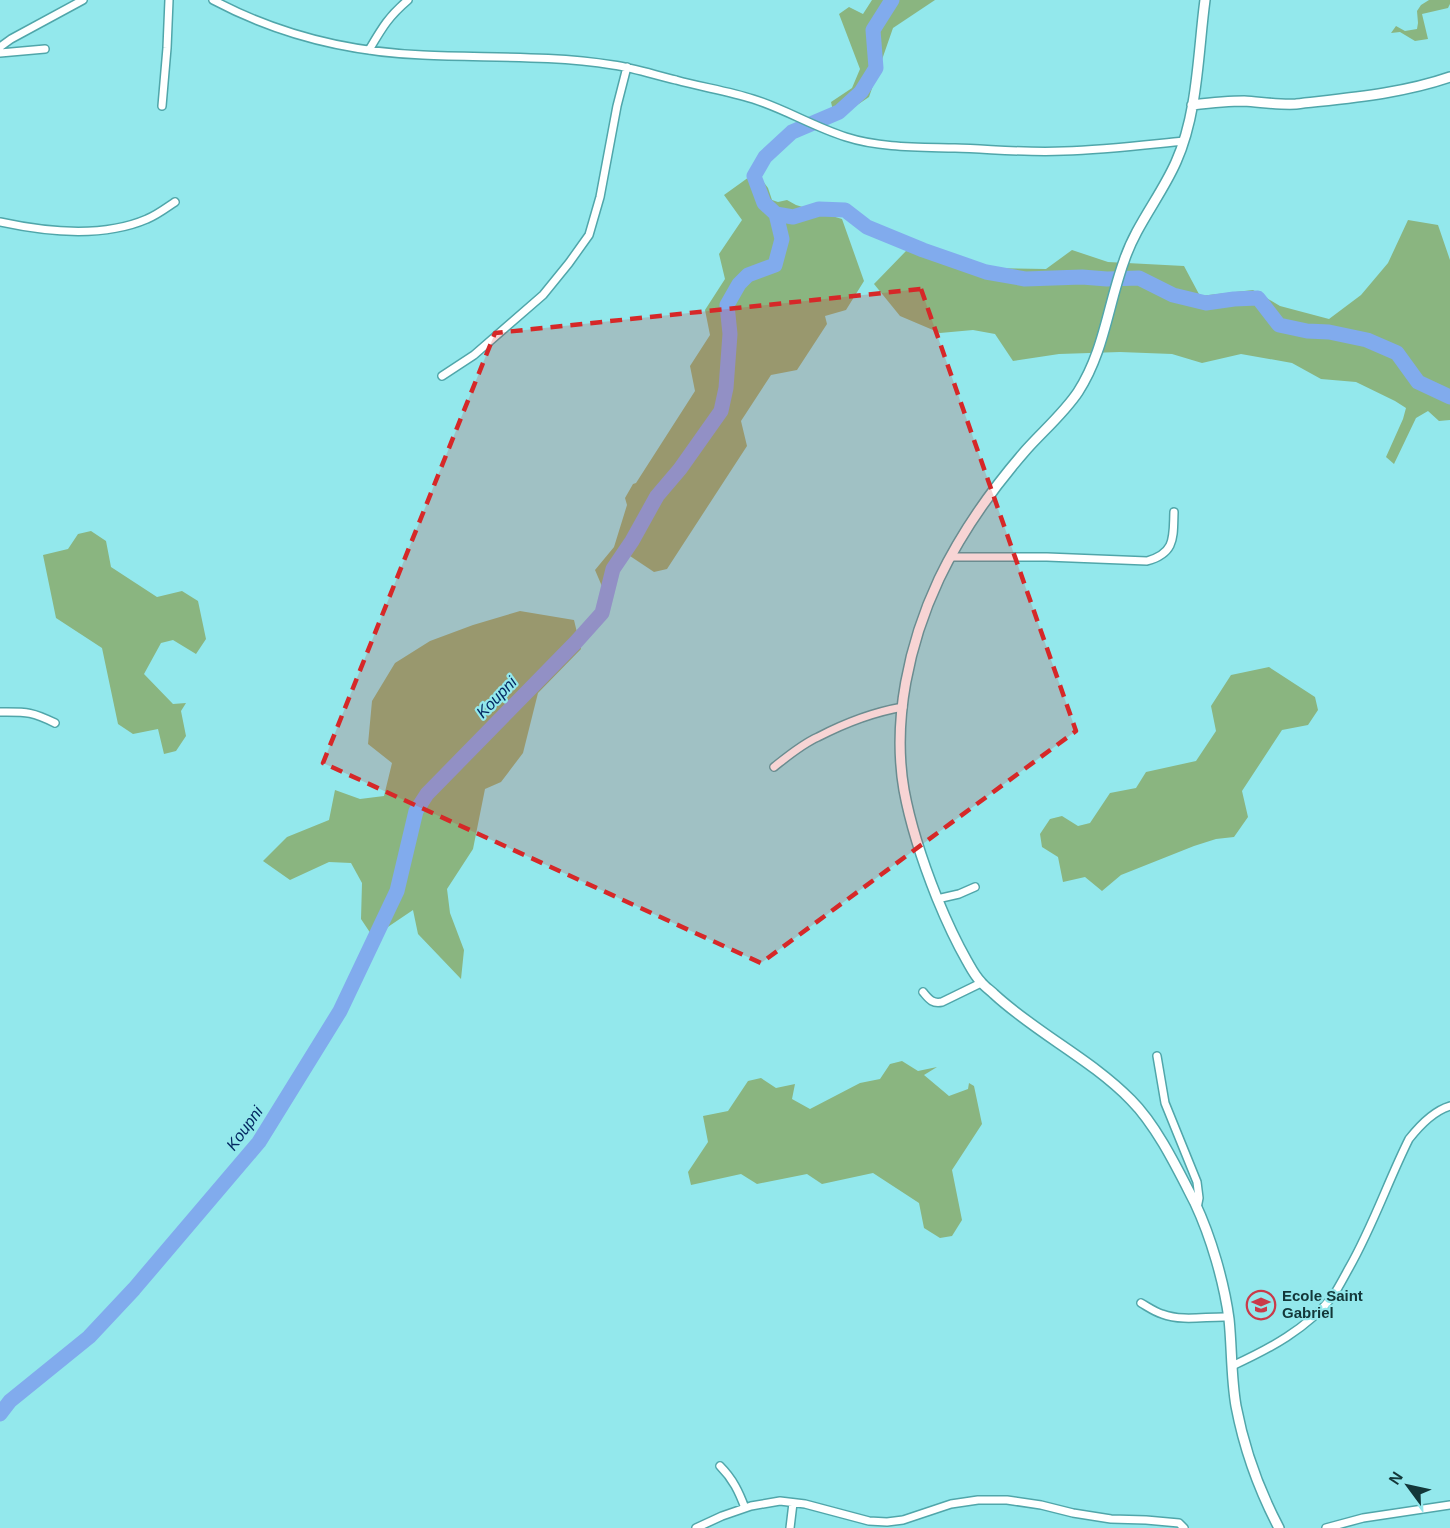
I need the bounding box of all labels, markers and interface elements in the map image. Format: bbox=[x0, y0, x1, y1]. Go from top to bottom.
water label: Koupni bbox=[473, 673, 520, 721]
water label: Koupni bbox=[223, 1103, 266, 1153]
place label: Ecole Saint Gabriel bbox=[1282, 1287, 1363, 1321]
school or university icon: Ecole Saint Gabriel bbox=[1245, 1289, 1277, 1321]
north arrow bbox=[1378, 1456, 1438, 1516]
text: N bbox=[1386, 1469, 1406, 1488]

